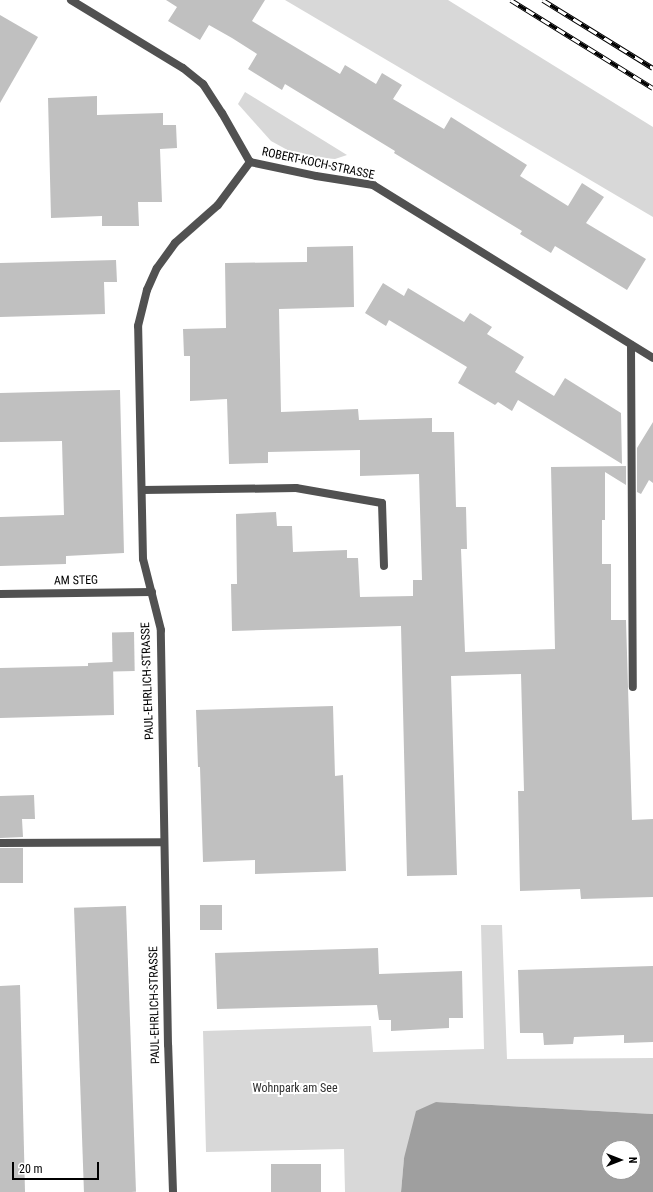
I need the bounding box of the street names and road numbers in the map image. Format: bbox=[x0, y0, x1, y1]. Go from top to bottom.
street label: ROBERT-KOCH-STRASSE bbox=[260, 145, 376, 183]
street label: AM STEG bbox=[54, 573, 98, 589]
street label: PAUL-EHRLICH-STRASSE bbox=[139, 622, 157, 740]
street label: PAUL-EHRLICH-STRASSE bbox=[147, 946, 163, 1064]

